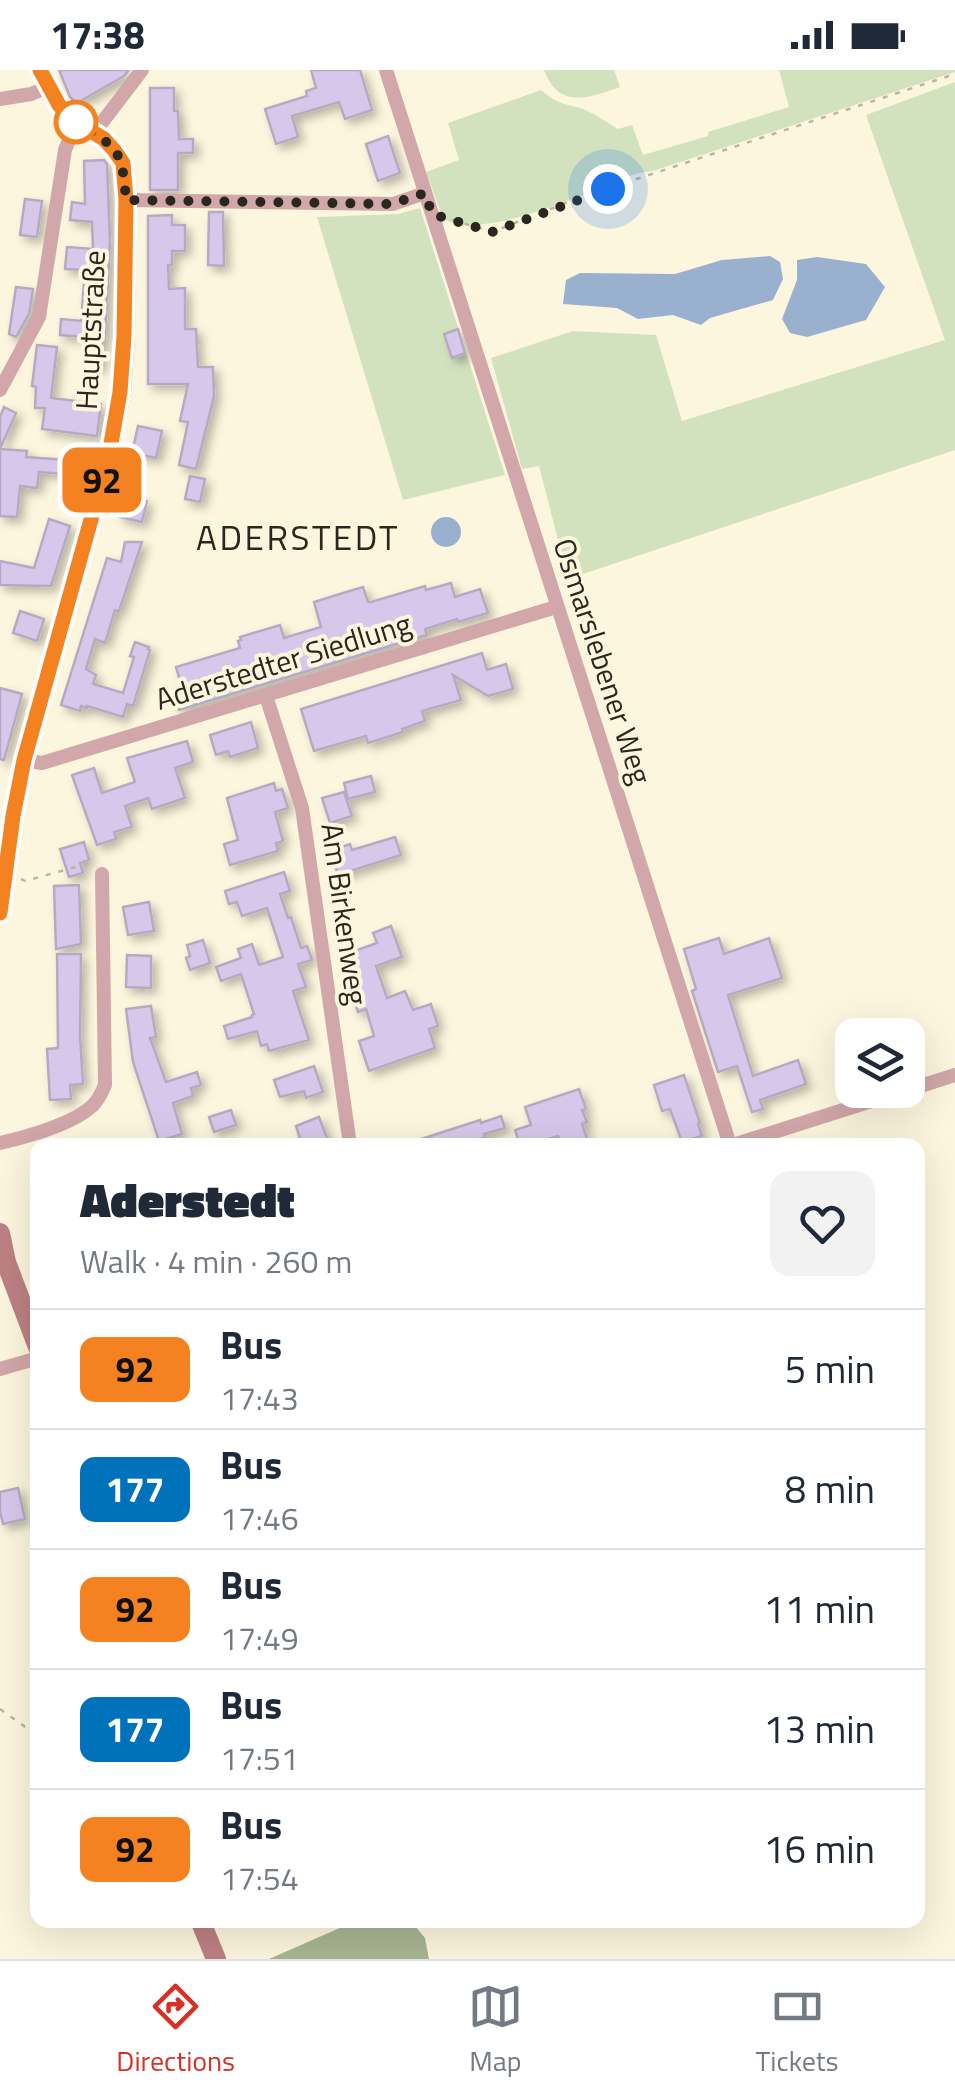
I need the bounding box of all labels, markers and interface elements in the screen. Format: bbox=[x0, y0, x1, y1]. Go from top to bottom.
text: 17:38 bbox=[50, 6, 145, 64]
unlabelled marker bbox=[55, 101, 97, 143]
your location bbox=[583, 164, 633, 214]
street label: Hauptstraße bbox=[63, 249, 117, 411]
line badge: 92 bbox=[57, 448, 147, 512]
text: 92 bbox=[82, 453, 122, 507]
district label: ADERSTEDT bbox=[196, 510, 400, 564]
street label: Osmarslebener Weg bbox=[542, 532, 664, 790]
street label: Aderstedter Siedlung bbox=[149, 600, 417, 722]
street label: Am Birkenweg bbox=[309, 820, 381, 1008]
map controls bbox=[835, 1018, 925, 1108]
button: layers bbox=[835, 1018, 925, 1108]
text: Aderstedt bbox=[80, 1163, 295, 1236]
button: heart bbox=[770, 1171, 875, 1276]
text: Walk · 4 min · 260 m bbox=[80, 1237, 352, 1285]
text: Bus bbox=[220, 1316, 282, 1374]
text: 5 min bbox=[785, 1340, 875, 1398]
text: 92 bbox=[115, 1342, 155, 1396]
text: 17:43 bbox=[220, 1374, 299, 1422]
text: Bus bbox=[220, 1436, 282, 1494]
text: 8 min bbox=[785, 1460, 875, 1518]
text: 177 bbox=[106, 1462, 164, 1516]
text: 17:46 bbox=[220, 1494, 299, 1542]
text: Bus bbox=[220, 1556, 282, 1614]
text: 11 min bbox=[764, 1580, 875, 1638]
text: 92 bbox=[115, 1582, 155, 1636]
text: 17:49 bbox=[220, 1614, 299, 1662]
text: Bus bbox=[220, 1676, 282, 1734]
text: 13 min bbox=[764, 1700, 875, 1758]
text: 177 bbox=[106, 1702, 164, 1756]
text: 17:51 bbox=[220, 1734, 299, 1782]
text: Bus bbox=[220, 1796, 282, 1854]
text: 16 min bbox=[764, 1820, 875, 1878]
text: 92 bbox=[115, 1822, 155, 1876]
text: 17:54 bbox=[220, 1854, 299, 1902]
tab: Directions bbox=[116, 1979, 235, 2082]
tab: Map bbox=[468, 1979, 523, 2082]
tab: Tickets bbox=[756, 1979, 839, 2082]

